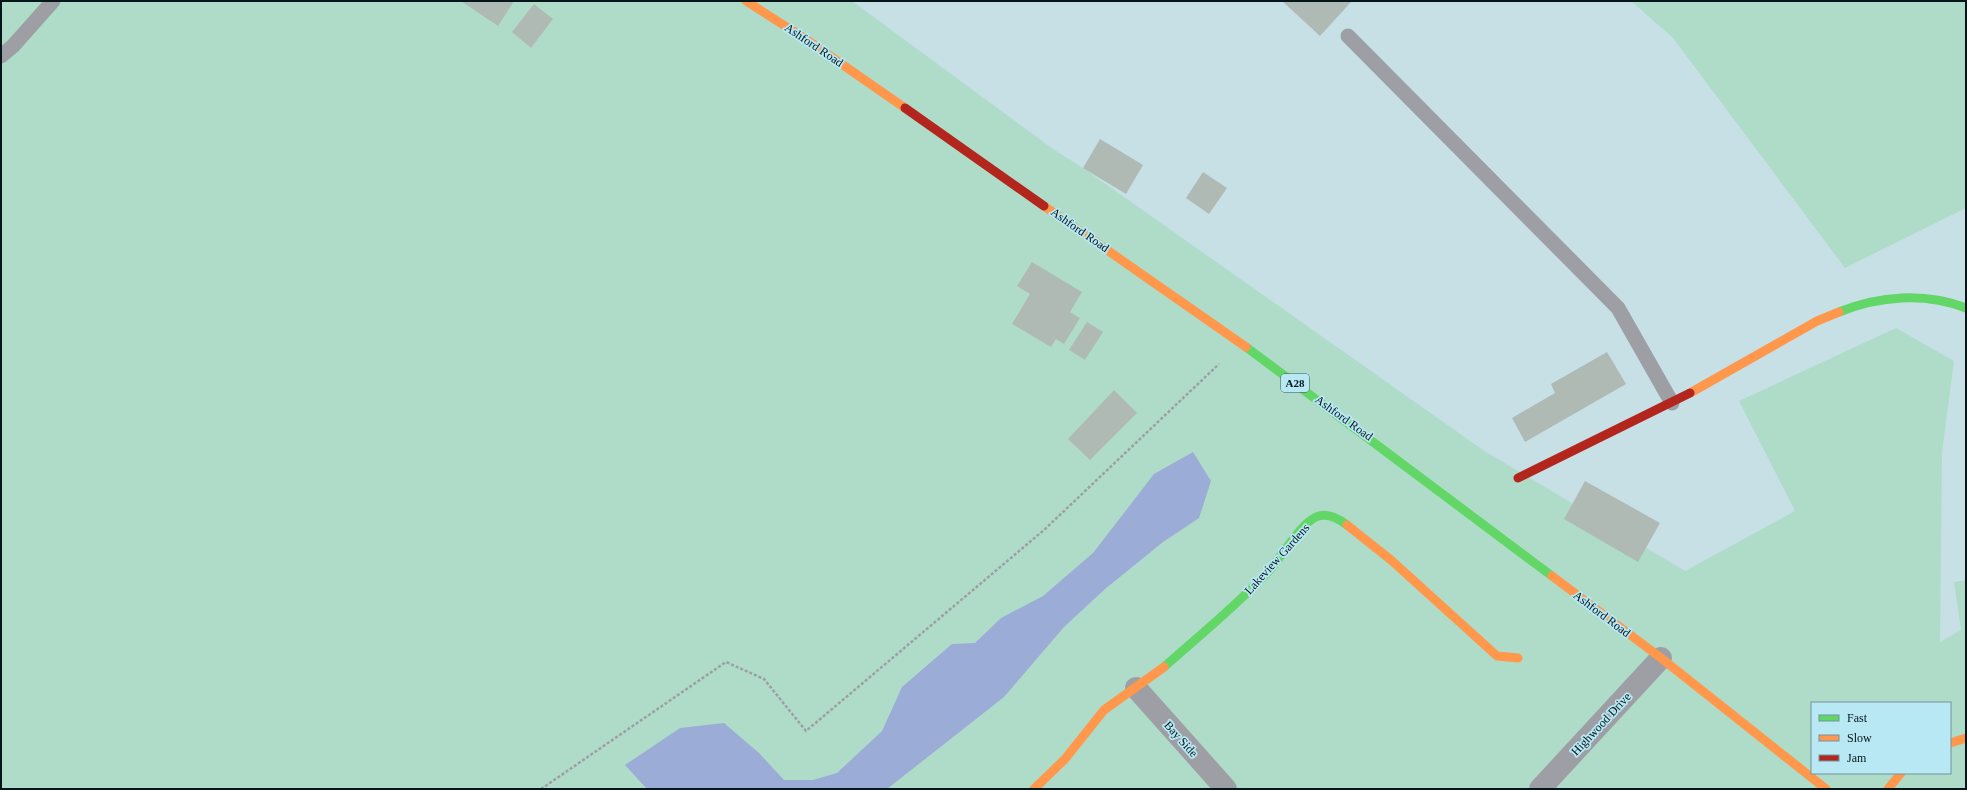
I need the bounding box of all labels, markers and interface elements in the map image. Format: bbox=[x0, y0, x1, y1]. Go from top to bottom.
street label: Ashford Road bbox=[782, 20, 846, 70]
street label: Ashford Road bbox=[1048, 205, 1112, 255]
road number: A28 bbox=[1281, 374, 1309, 392]
street label: Ashford Road bbox=[1313, 392, 1375, 444]
street label: Lakeview Gardens bbox=[1242, 521, 1313, 597]
street label: Ashford Road bbox=[1571, 588, 1633, 640]
street label: Highwood Drive bbox=[1568, 690, 1634, 758]
legend bbox=[1811, 702, 1951, 774]
text: Fast bbox=[1847, 711, 1868, 725]
street label: Bay Side bbox=[1161, 718, 1201, 760]
text: Slow bbox=[1847, 731, 1872, 745]
text: Jam bbox=[1847, 751, 1867, 765]

